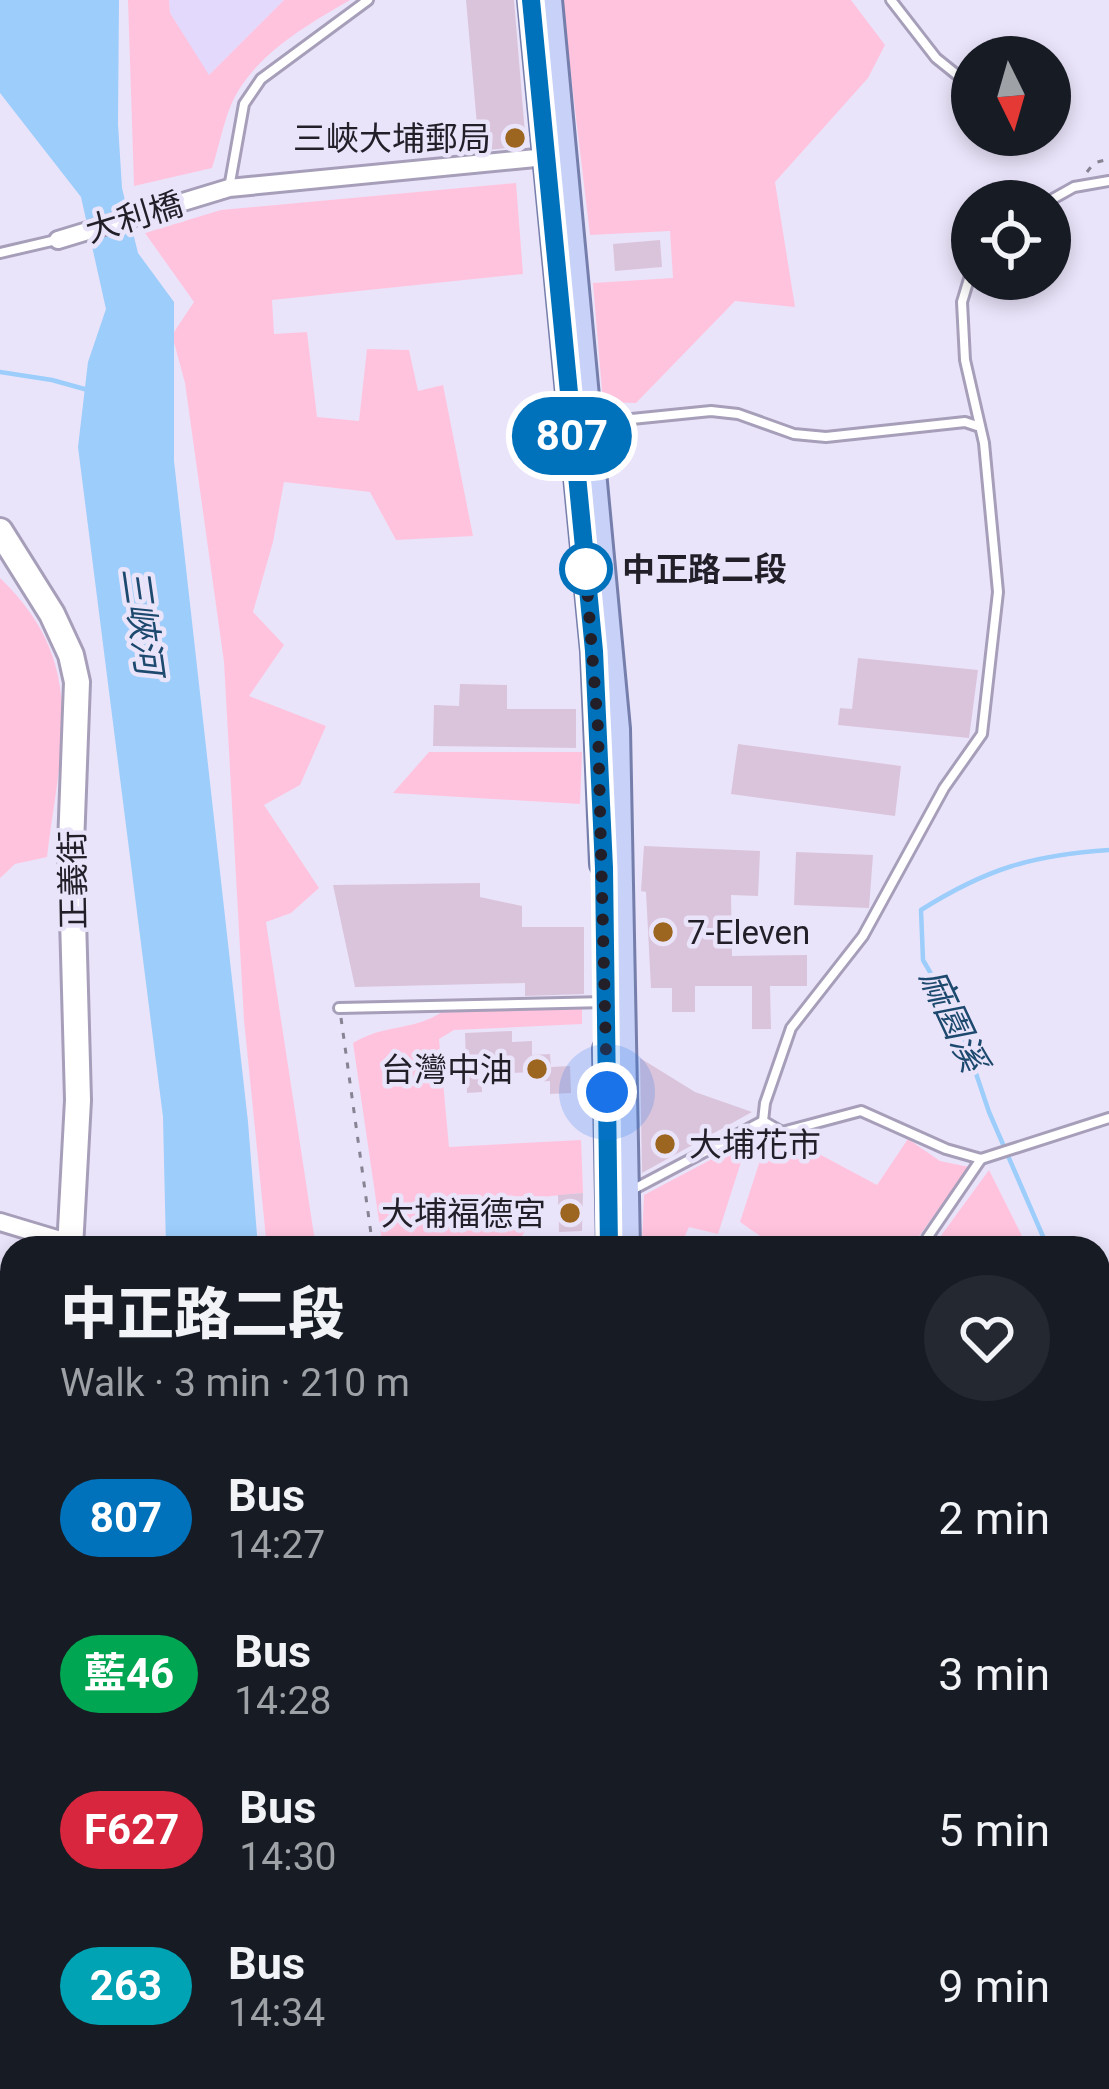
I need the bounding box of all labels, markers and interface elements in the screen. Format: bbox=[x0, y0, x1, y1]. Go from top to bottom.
north arrow bbox=[951, 36, 1071, 156]
map controls bbox=[951, 36, 1071, 300]
place label: 三峽大埔郵局 bbox=[293, 119, 491, 158]
marker: 三峽大埔郵局 bbox=[502, 125, 528, 151]
button: locate bbox=[951, 180, 1071, 300]
street label: 大利橋 bbox=[81, 184, 187, 250]
line badge: 807 bbox=[503, 397, 641, 475]
text: 807 bbox=[536, 411, 608, 460]
marker: 中正路二段 bbox=[561, 544, 611, 594]
place label: 中正路二段 bbox=[622, 550, 787, 589]
water label: 三峽河 bbox=[114, 565, 171, 683]
street label: 正義街 bbox=[53, 830, 93, 930]
place label: 7-Eleven bbox=[687, 913, 810, 952]
marker: 7-Eleven bbox=[650, 919, 676, 945]
water label: 麻園溪 bbox=[911, 962, 997, 1082]
place label: 台灣中油 bbox=[381, 1050, 513, 1089]
marker: 台灣中油 bbox=[524, 1056, 550, 1082]
your location bbox=[577, 1062, 637, 1122]
place label: 大埔花市 bbox=[689, 1125, 821, 1164]
marker: 大埔花市 bbox=[652, 1131, 678, 1157]
place label: 大埔福德宮 bbox=[381, 1194, 546, 1233]
marker: 大埔福德宮 bbox=[557, 1200, 583, 1226]
button: heart bbox=[924, 1275, 1050, 1401]
text: 中正路二段 bbox=[60, 1281, 345, 1348]
text: Walk · 3 min · 210 m bbox=[60, 1360, 410, 1406]
text: Bus bbox=[228, 1469, 305, 1522]
text: 2 min bbox=[938, 1492, 1050, 1545]
text: 807 bbox=[90, 1493, 162, 1542]
text: 14:27 bbox=[228, 1522, 325, 1568]
text: Bus bbox=[234, 1625, 311, 1678]
text: 3 min bbox=[938, 1648, 1050, 1701]
text: 藍46 bbox=[84, 1649, 174, 1698]
text: 14:28 bbox=[234, 1678, 331, 1724]
text: Bus bbox=[239, 1781, 316, 1834]
text: 5 min bbox=[938, 1804, 1050, 1857]
text: F627 bbox=[84, 1805, 179, 1854]
text: 14:30 bbox=[239, 1834, 336, 1880]
text: Bus bbox=[228, 1937, 305, 1990]
text: 9 min bbox=[938, 1960, 1050, 2013]
text: 263 bbox=[90, 1961, 162, 2010]
text: 14:34 bbox=[228, 1990, 325, 2036]

